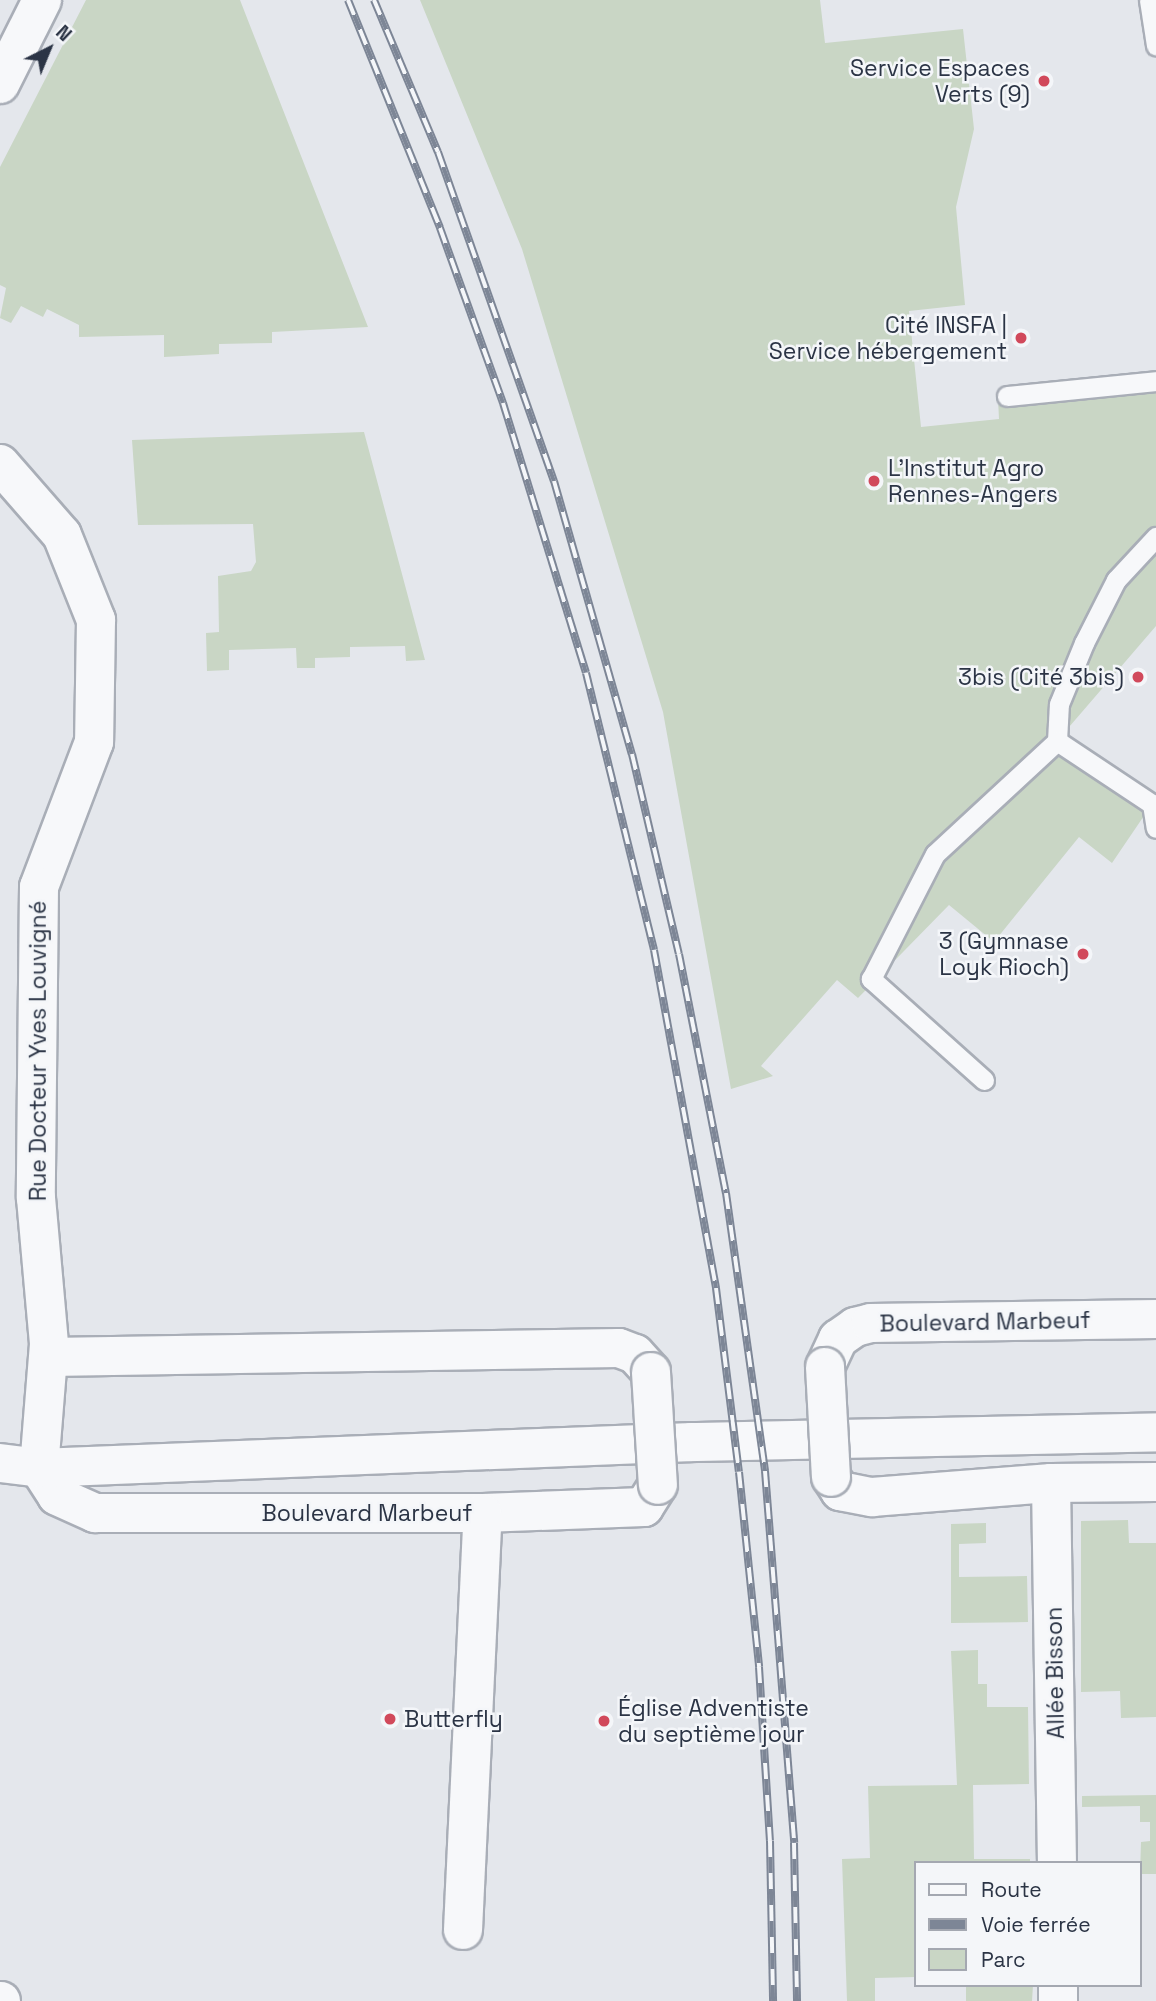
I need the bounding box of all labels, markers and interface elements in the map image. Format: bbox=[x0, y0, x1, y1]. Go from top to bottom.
north arrow bbox=[14, 14, 84, 84]
text: N bbox=[50, 20, 77, 47]
place label: Service Espaces Verts (9) bbox=[850, 54, 1030, 108]
marker: Service Espaces Verts (9) bbox=[1036, 73, 1052, 89]
place label: Cité INSFA | Service hébergement bbox=[769, 311, 1007, 365]
marker: Cité INSFA | Service hébergement bbox=[1013, 330, 1029, 346]
place label: L'Institut Agro Rennes-Angers bbox=[888, 454, 1058, 508]
marker: L'Institut Agro Rennes-Angers bbox=[866, 473, 882, 489]
place label: 3bis (Cité 3bis) bbox=[958, 663, 1124, 691]
marker: 3bis (Cité 3bis) bbox=[1130, 669, 1146, 685]
street label: Rue Docteur Yves Louvigné bbox=[24, 901, 52, 1201]
place label: 3 (Gymnase Loyk Rioch) bbox=[939, 927, 1069, 981]
marker: 3 (Gymnase Loyk Rioch) bbox=[1075, 946, 1091, 962]
street label: Boulevard Marbeuf bbox=[879, 1306, 1091, 1338]
street label: Boulevard Marbeuf bbox=[262, 1499, 472, 1527]
street label: Allée Bisson bbox=[1040, 1607, 1070, 1739]
place label: Église Adventiste du septième jour bbox=[618, 1694, 809, 1748]
place label: Butterfly bbox=[404, 1705, 503, 1733]
marker: Butterfly bbox=[382, 1711, 398, 1727]
marker: Église Adventiste du septième jour bbox=[596, 1713, 612, 1729]
legend bbox=[914, 1861, 1142, 1987]
text: Route bbox=[981, 1876, 1042, 1903]
text: Voie ferrée bbox=[981, 1911, 1091, 1938]
text: Parc bbox=[981, 1946, 1026, 1973]

